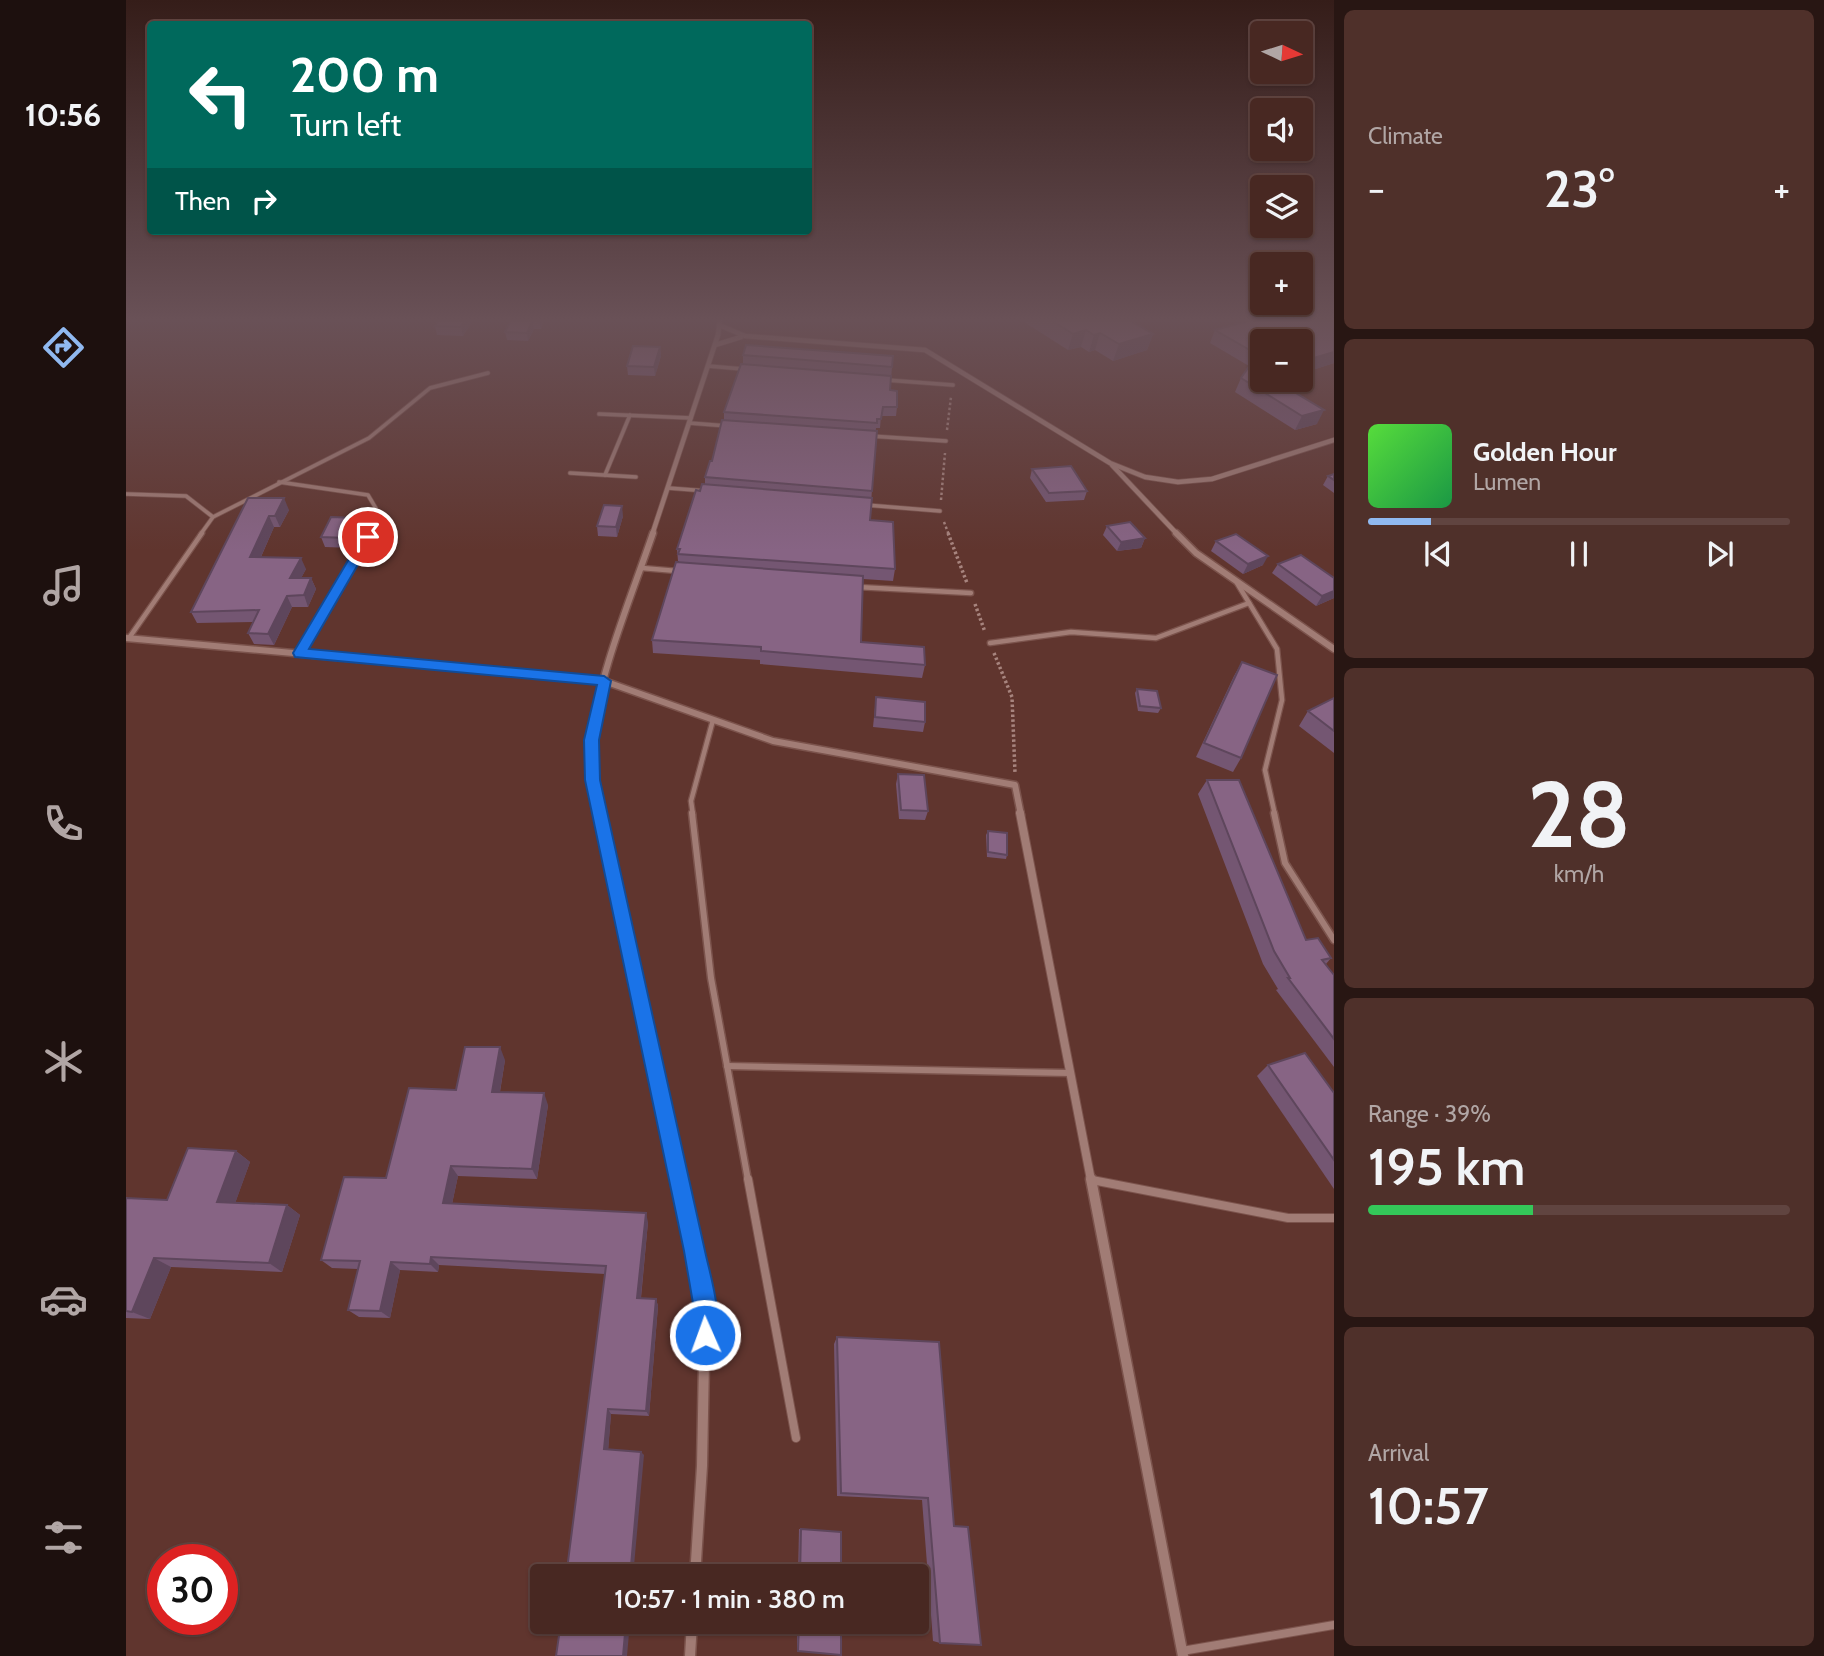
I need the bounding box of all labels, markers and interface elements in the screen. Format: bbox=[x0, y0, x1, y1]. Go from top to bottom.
north arrow bbox=[1250, 21, 1312, 84]
map controls bbox=[1250, 21, 1313, 392]
text: 200 m bbox=[290, 45, 439, 104]
icon: left bbox=[175, 49, 266, 140]
text: 10:56 bbox=[25, 95, 101, 134]
button: sound bbox=[1250, 98, 1313, 161]
text: Turn left bbox=[290, 105, 401, 144]
text: Climate bbox=[1368, 122, 1443, 150]
text: 23° bbox=[1544, 157, 1614, 220]
text: − bbox=[1368, 165, 1385, 212]
text: + bbox=[1773, 165, 1790, 212]
button: layers bbox=[1250, 175, 1313, 238]
icon: right bbox=[245, 182, 283, 220]
text: Then bbox=[175, 185, 231, 217]
button: + bbox=[1250, 252, 1313, 315]
icon: directions bbox=[39, 323, 88, 372]
button: − bbox=[1250, 329, 1313, 392]
text: Golden Hour bbox=[1473, 436, 1616, 468]
text: Lumen bbox=[1473, 468, 1541, 496]
pin bbox=[338, 507, 398, 567]
icon: arrive bbox=[349, 518, 387, 556]
icon: previous bbox=[1419, 535, 1457, 573]
icon: pause bbox=[1560, 535, 1598, 573]
icon: next bbox=[1701, 535, 1739, 573]
icon: music bbox=[39, 561, 88, 610]
text: 28 bbox=[1527, 759, 1631, 870]
icon: phone bbox=[39, 799, 88, 848]
text: km/h bbox=[1554, 860, 1604, 888]
icon: climate bbox=[39, 1037, 88, 1086]
text: Range · 39% bbox=[1368, 1100, 1491, 1128]
text: 195 km bbox=[1368, 1135, 1525, 1198]
icon: car bbox=[39, 1275, 88, 1324]
position arrow bbox=[668, 1298, 742, 1372]
text: Arrival bbox=[1368, 1439, 1429, 1467]
text: 10:57 bbox=[1368, 1474, 1489, 1537]
icon: filters bbox=[39, 1513, 88, 1562]
speed limit sign: 30 bbox=[147, 1544, 238, 1635]
text: 10:57 · 1 min · 380 m bbox=[614, 1583, 845, 1615]

